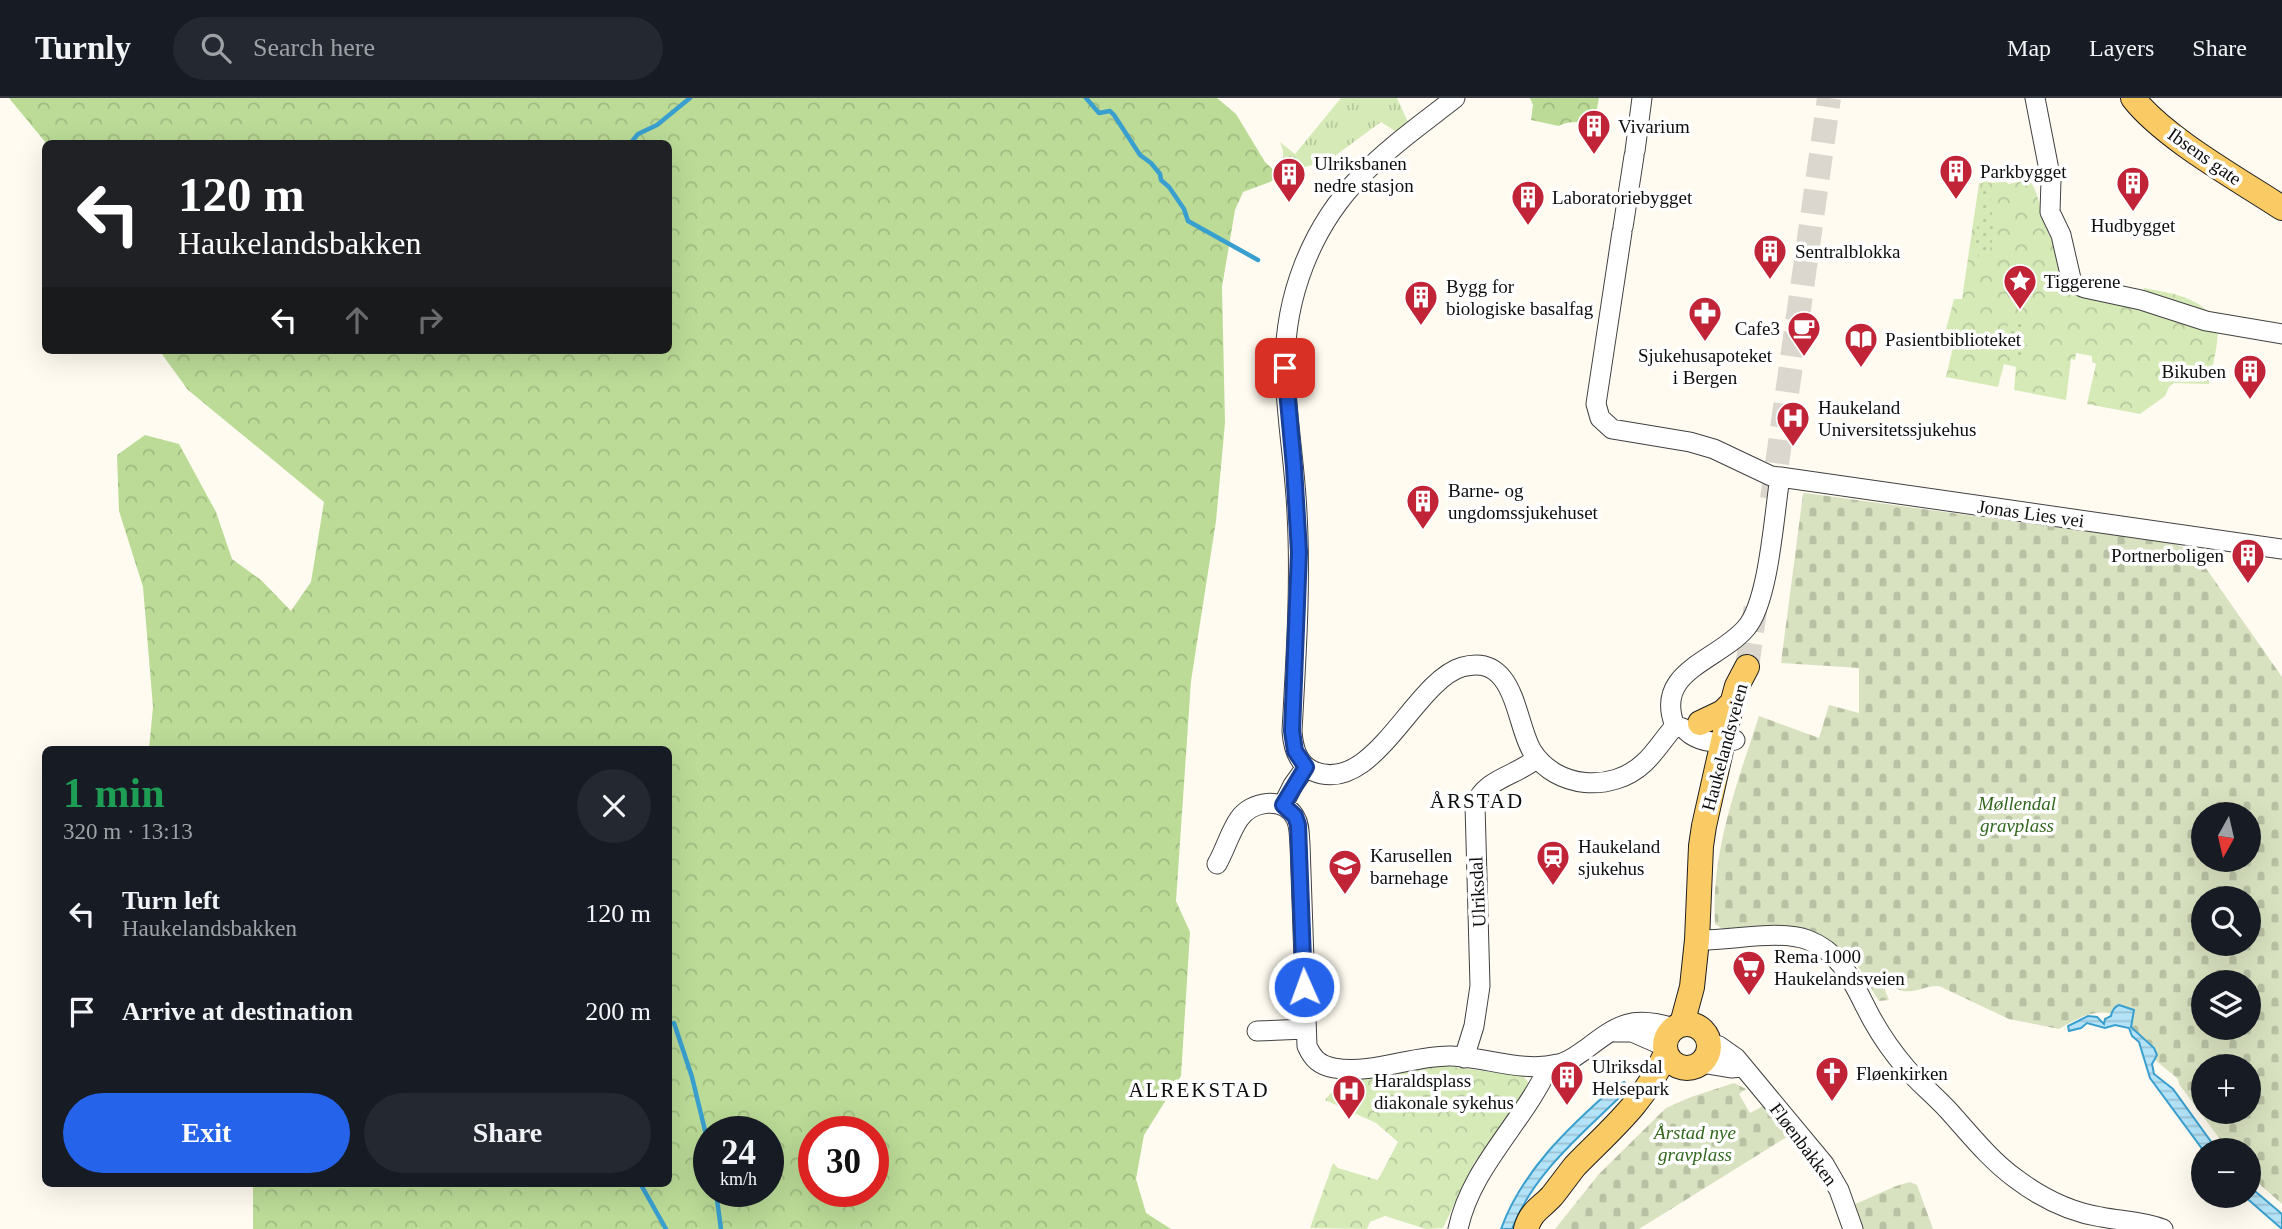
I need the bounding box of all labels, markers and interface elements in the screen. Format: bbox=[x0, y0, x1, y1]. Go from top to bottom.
search box bbox=[173, 17, 663, 80]
icon: search bbox=[197, 29, 235, 67]
text: Turnly bbox=[35, 30, 131, 66]
text: Search here bbox=[253, 33, 375, 62]
text: Map bbox=[2007, 35, 2051, 61]
text: Layers bbox=[2089, 35, 2154, 61]
text: Share bbox=[2192, 35, 2247, 61]
building icon: Vivarium bbox=[1575, 107, 1613, 156]
place label: Vivarium bbox=[1618, 116, 1690, 137]
street label: Ibsens gate bbox=[2164, 123, 2246, 189]
building icon: Parkbygget bbox=[1937, 152, 1975, 201]
place label: Ulriksbanen nedre stasjon bbox=[1314, 153, 1414, 196]
building icon: Ulriksbanen nedre stasjon bbox=[1270, 155, 1308, 204]
place label: Parkbygget bbox=[1980, 161, 2067, 182]
building icon: Hudbygget bbox=[2114, 164, 2152, 213]
text: 120 m bbox=[178, 167, 305, 222]
icon: left bbox=[63, 168, 154, 259]
building icon: Laboratoriebygget bbox=[1509, 178, 1547, 227]
place label: Laboratoriebygget bbox=[1552, 187, 1693, 208]
place label: Hudbygget bbox=[2091, 215, 2176, 236]
text: Haukelandsbakken bbox=[178, 225, 421, 261]
building icon: Sentralblokka bbox=[1751, 232, 1789, 281]
place label: Sentralblokka bbox=[1795, 241, 1901, 262]
place icon: Tiggerene bbox=[2001, 262, 2039, 311]
place label: Tiggerene bbox=[2044, 271, 2120, 292]
place label: Bygg for biologiske basalfag bbox=[1446, 276, 1594, 319]
building icon: Bygg for biologiske basalfag bbox=[1402, 278, 1440, 327]
pharmacy icon: Sjukehusapoteket i Bergen bbox=[1686, 294, 1724, 343]
icon: left bbox=[265, 301, 303, 339]
icon: ahead bbox=[338, 301, 376, 339]
icon: right bbox=[411, 301, 449, 339]
cafe icon: Cafe3 bbox=[1785, 309, 1823, 358]
place label: Cafe3 bbox=[1735, 318, 1780, 339]
library icon: Pasientbiblioteket bbox=[1842, 320, 1880, 369]
place label: Pasientbiblioteket bbox=[1885, 329, 2022, 350]
pin bbox=[1255, 338, 1315, 398]
place label: Sjukehusapoteket i Bergen bbox=[1638, 345, 1773, 388]
icon: arrive bbox=[1266, 349, 1304, 387]
building icon: Bikuben bbox=[2231, 352, 2269, 401]
place label: Bikuben bbox=[2162, 361, 2226, 382]
place label: Haukeland Universitetssjukehus bbox=[1818, 397, 1976, 440]
hospital icon: Haukeland Universitetssjukehus bbox=[1774, 399, 1812, 448]
place label: Barne- og ungdomssjukehuset bbox=[1448, 480, 1599, 523]
building icon: Barne- og ungdomssjukehuset bbox=[1404, 482, 1442, 531]
street label: Jonas Lies vei bbox=[1976, 496, 2086, 531]
building icon: Portnerboligen bbox=[2229, 536, 2267, 585]
place label: Portnerboligen bbox=[2111, 545, 2224, 566]
street label: Haukelandsveien bbox=[1697, 681, 1752, 813]
button: close bbox=[577, 769, 651, 843]
text: 1 min bbox=[63, 770, 165, 816]
district label: ÅRSTAD bbox=[1430, 789, 1524, 813]
park label: Møllendal gravplass bbox=[1977, 793, 2056, 836]
north arrow bbox=[2191, 802, 2261, 872]
map controls bbox=[2191, 802, 2261, 1208]
text: 320 m · 13:13 bbox=[63, 819, 193, 844]
place label: Haukeland sjukehus bbox=[1578, 836, 1661, 879]
station icon: Haukeland sjukehus bbox=[1534, 838, 1572, 887]
place label: Karusellen barnehage bbox=[1370, 845, 1453, 888]
school or university icon: Karusellen barnehage bbox=[1326, 847, 1364, 896]
street label: Ulriksdal bbox=[1465, 856, 1490, 928]
text: Turn left bbox=[122, 886, 220, 915]
button: search bbox=[2191, 886, 2261, 956]
icon: left bbox=[63, 895, 101, 933]
text: 120 m bbox=[585, 899, 651, 928]
text: Haukelandsbakken bbox=[122, 916, 297, 941]
place label: Rema 1000 Haukelandsveien bbox=[1774, 946, 1905, 989]
supermarket icon: Rema 1000 Haukelandsveien bbox=[1730, 948, 1768, 997]
position arrow bbox=[1267, 950, 1341, 1024]
button: layers bbox=[2191, 970, 2261, 1040]
icon: arrive bbox=[63, 993, 101, 1031]
text: Arrive at destination bbox=[122, 997, 353, 1026]
text: 200 m bbox=[585, 997, 651, 1026]
church icon: Fløenkirken bbox=[1813, 1054, 1851, 1103]
button: + bbox=[2191, 1054, 2261, 1124]
place label: Ulriksdal Helsepark bbox=[1592, 1056, 1670, 1099]
building icon: Ulriksdal Helsepark bbox=[1548, 1058, 1586, 1107]
place label: Fløenkirken bbox=[1856, 1063, 1948, 1084]
place label: Haraldsplass diakonale sykehus bbox=[1374, 1070, 1514, 1113]
hospital icon: Haraldsplass diakonale sykehus bbox=[1330, 1072, 1368, 1121]
district label: ALREKSTAD bbox=[1128, 1078, 1270, 1102]
button: Exit bbox=[63, 1093, 350, 1173]
button: Share bbox=[364, 1093, 651, 1173]
street label: Fløenbakken bbox=[1766, 1099, 1842, 1190]
speed limit sign: 30 bbox=[798, 1116, 889, 1207]
park label: Årstad nye gravplass bbox=[1652, 1122, 1736, 1165]
text: 24 bbox=[721, 1133, 756, 1172]
button: − bbox=[2191, 1138, 2261, 1208]
text: km/h bbox=[720, 1169, 757, 1189]

